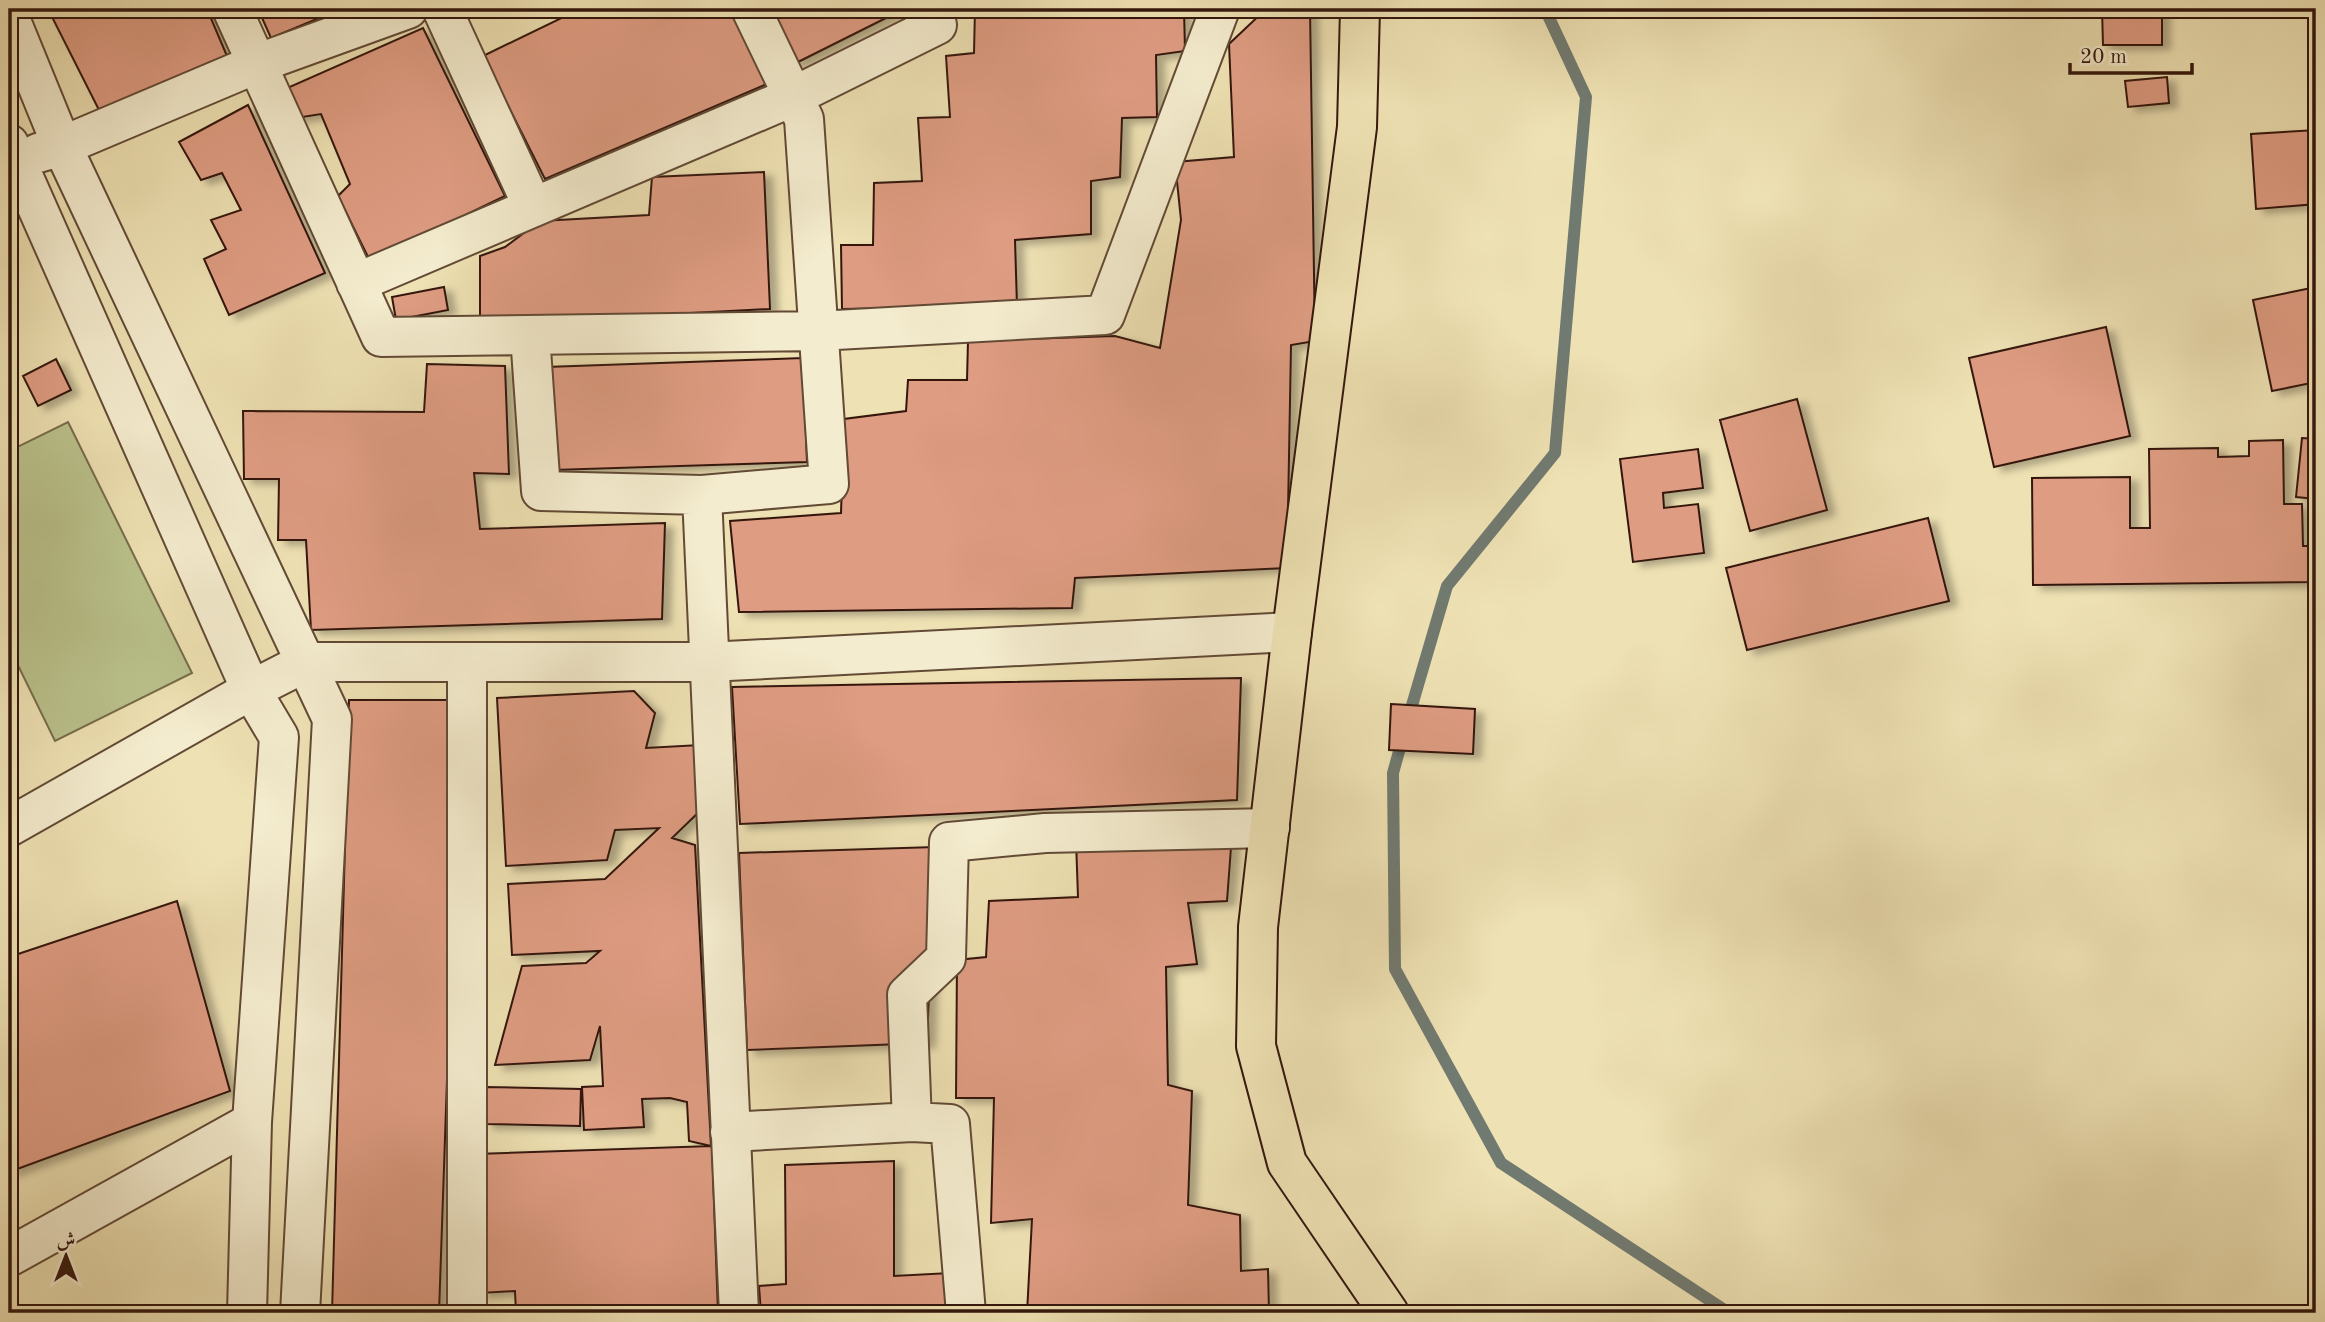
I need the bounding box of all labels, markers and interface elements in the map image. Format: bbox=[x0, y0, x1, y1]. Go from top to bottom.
scale bar bbox=[2070, 32, 2192, 76]
text: 20 m bbox=[2080, 47, 2127, 68]
north arrow bbox=[32, 1220, 102, 1290]
text: ش bbox=[57, 1232, 75, 1251]

